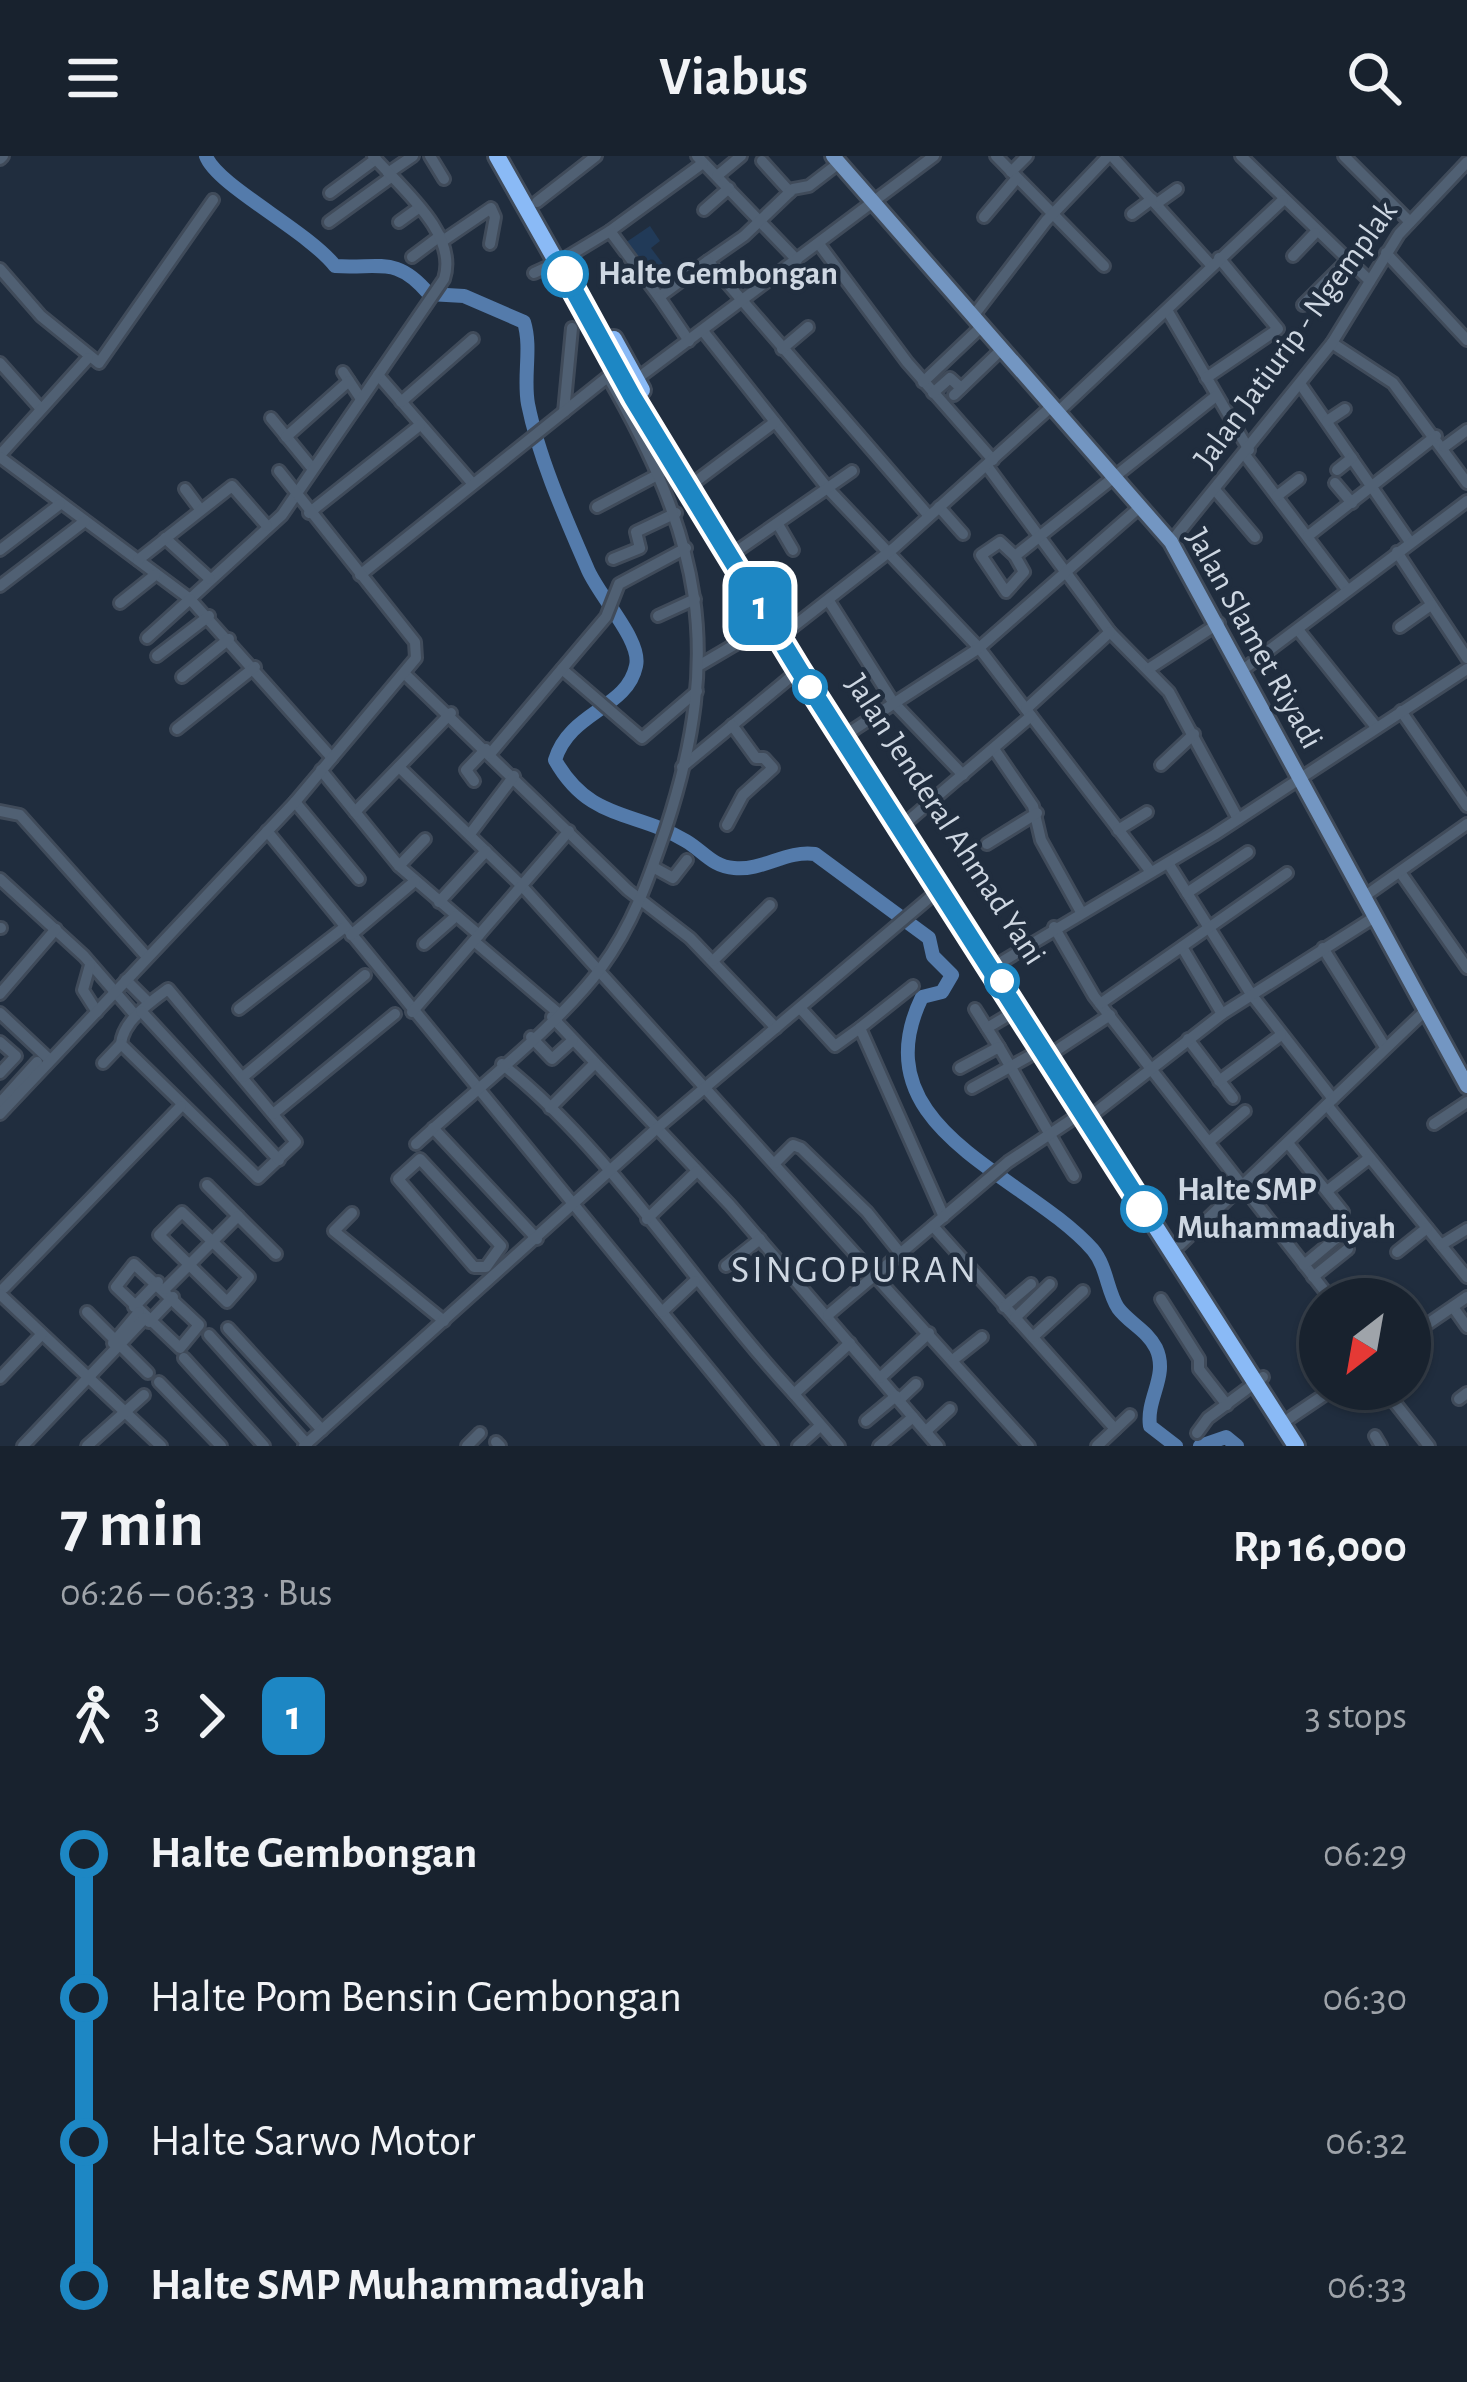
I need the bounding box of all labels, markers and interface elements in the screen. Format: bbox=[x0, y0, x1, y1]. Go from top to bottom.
icon: menu bbox=[60, 45, 126, 111]
icon: search bbox=[1341, 45, 1407, 111]
text: Viabus bbox=[659, 51, 808, 105]
street label: Jalan Jatiurip - Ngemplak bbox=[1188, 195, 1404, 475]
marker: Halte Gembongan bbox=[543, 252, 587, 296]
place label: Halte Gembongan bbox=[598, 258, 838, 291]
street label: Jalan Slamet Riyadi bbox=[1180, 523, 1328, 755]
line badge: 1 bbox=[721, 567, 799, 645]
text: 1 bbox=[752, 585, 768, 627]
street label: Jalan Jenderal Ahmad Yani bbox=[839, 669, 1051, 971]
unlabelled marker bbox=[794, 671, 826, 703]
unlabelled marker bbox=[986, 965, 1018, 997]
place label: Halte SMP Muhammadiyah bbox=[1177, 1174, 1396, 1245]
marker: Halte SMP Muhammadiyah bbox=[1122, 1187, 1166, 1231]
district label: SINGOPURAN bbox=[731, 1251, 979, 1290]
north arrow bbox=[1299, 1278, 1431, 1410]
map controls bbox=[1299, 1278, 1431, 1410]
text: 7 min bbox=[60, 1492, 204, 1558]
text: Rp 16,000 bbox=[1233, 1525, 1407, 1570]
text: 06:26 – 06:33 · Bus bbox=[60, 1574, 332, 1613]
icon: walk bbox=[60, 1683, 126, 1749]
icon: forward bbox=[178, 1683, 244, 1749]
text: 1 bbox=[286, 1695, 301, 1737]
text: 3 bbox=[144, 1697, 160, 1736]
text: 3 stops bbox=[1305, 1697, 1407, 1736]
text: Halte Gembongan bbox=[150, 1831, 477, 1876]
text: 06:29 bbox=[1323, 1835, 1407, 1874]
text: Halte Pom Bensin Gembongan bbox=[150, 1975, 682, 2020]
text: 06:30 bbox=[1322, 1979, 1407, 2018]
text: Halte Sarwo Motor bbox=[150, 2119, 475, 2164]
text: 06:32 bbox=[1325, 2123, 1407, 2162]
text: Halte SMP Muhammadiyah bbox=[150, 2263, 646, 2308]
text: 06:33 bbox=[1327, 2267, 1407, 2306]

